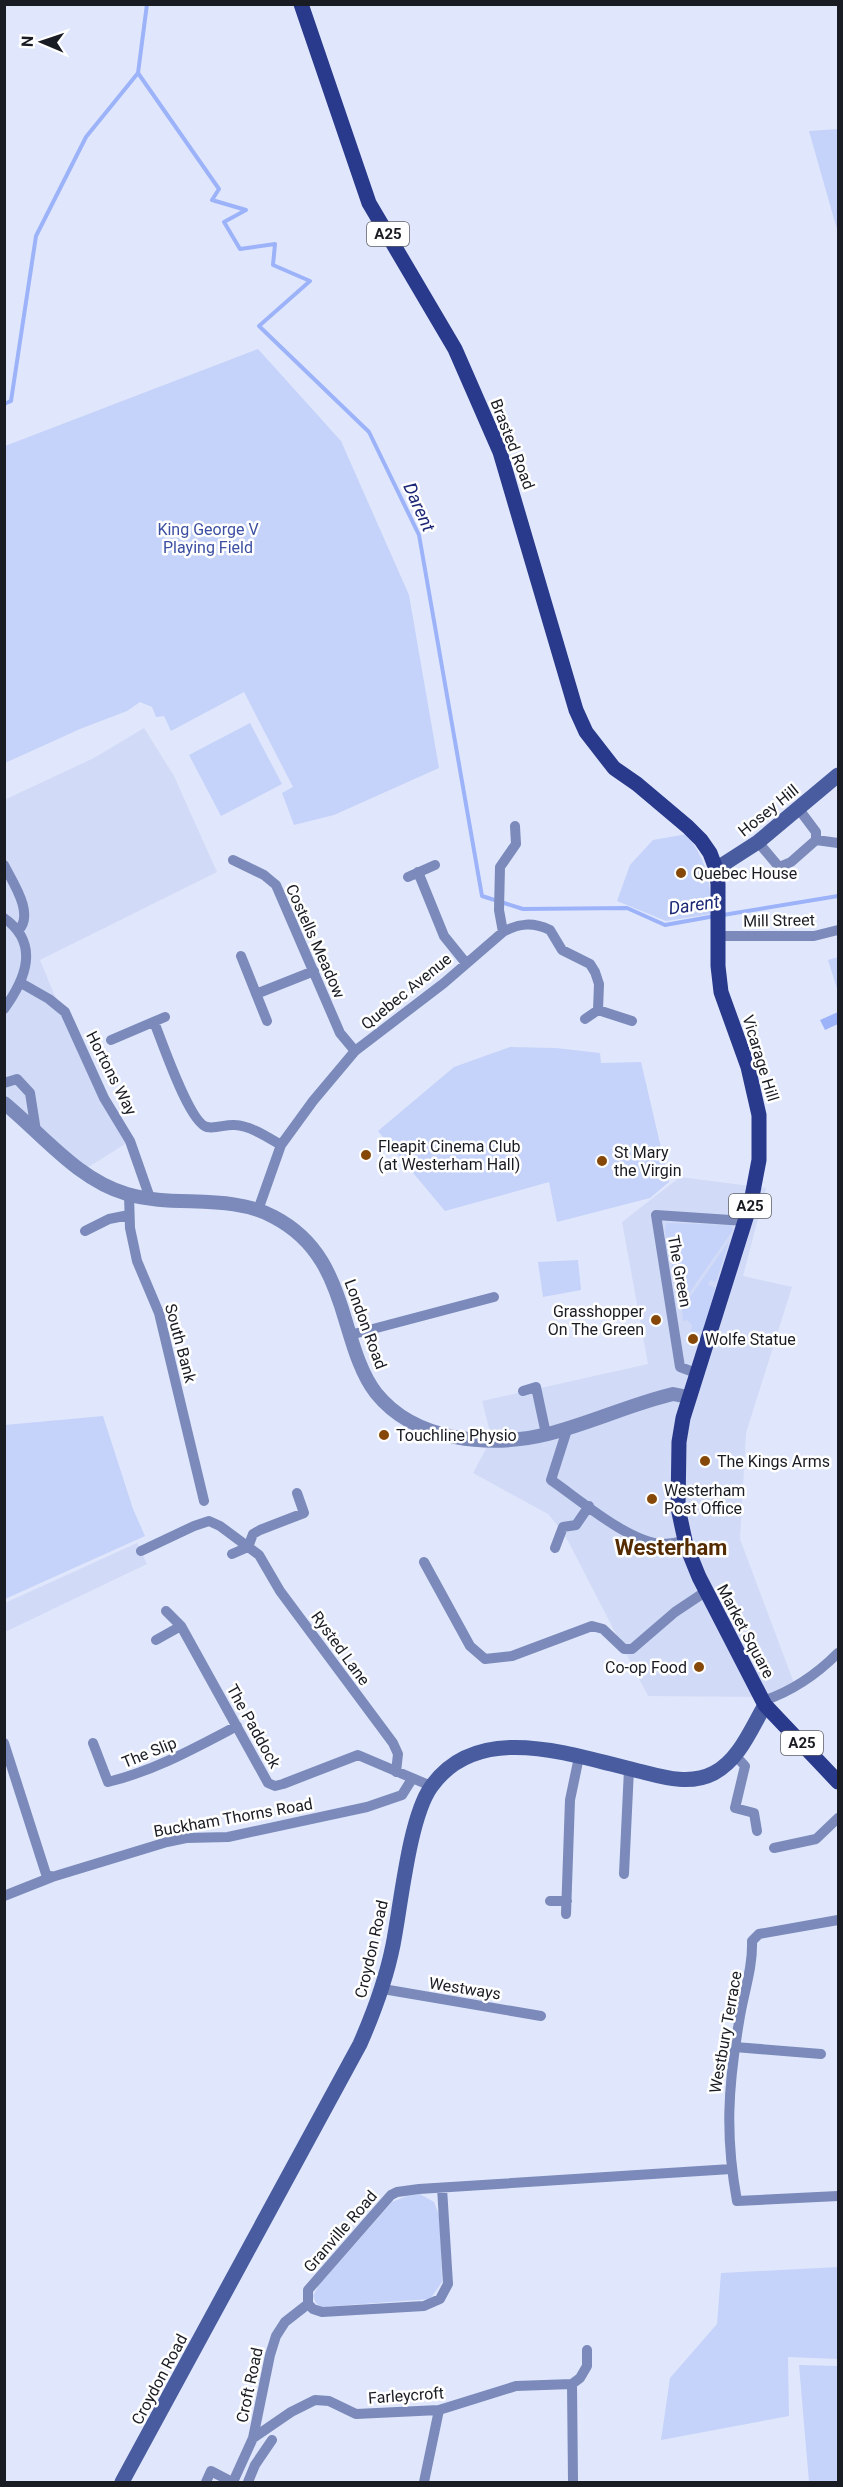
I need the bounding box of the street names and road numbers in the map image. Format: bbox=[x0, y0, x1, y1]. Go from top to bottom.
road number: A25 bbox=[367, 222, 409, 246]
street label: Brasted Road bbox=[487, 396, 539, 492]
street label: Hosey Hill bbox=[734, 780, 802, 840]
street label: Costells Meadow bbox=[282, 881, 349, 1001]
street label: Mill Street bbox=[743, 910, 815, 931]
street label: Quebec Avenue bbox=[357, 949, 455, 1034]
street label: Vicarage Hill bbox=[738, 1013, 783, 1104]
street label: Hortons Way bbox=[82, 1028, 141, 1119]
road number: A25 bbox=[729, 1194, 771, 1218]
street label: The Green bbox=[664, 1234, 695, 1309]
street label: London Road bbox=[340, 1277, 391, 1372]
street label: South Bank bbox=[161, 1302, 200, 1386]
street label: Market Square bbox=[713, 1581, 778, 1681]
street label: Rysted Lane bbox=[307, 1607, 374, 1689]
street label: The Paddock bbox=[223, 1681, 285, 1772]
road number: A25 bbox=[781, 1731, 823, 1755]
street label: The Slip bbox=[119, 1733, 179, 1772]
street label: Buckham Thorns Road bbox=[152, 1794, 314, 1841]
street label: Croydon Road bbox=[351, 1898, 392, 2000]
street label: Westbury Terrace bbox=[705, 1969, 746, 2095]
street label: Westways bbox=[428, 1973, 502, 2004]
street label: Granville Road bbox=[300, 2187, 381, 2276]
street label: Croydon Road bbox=[128, 2331, 191, 2428]
street label: Croft Road bbox=[232, 2346, 267, 2424]
street label: Farleycroft bbox=[367, 2383, 445, 2408]

